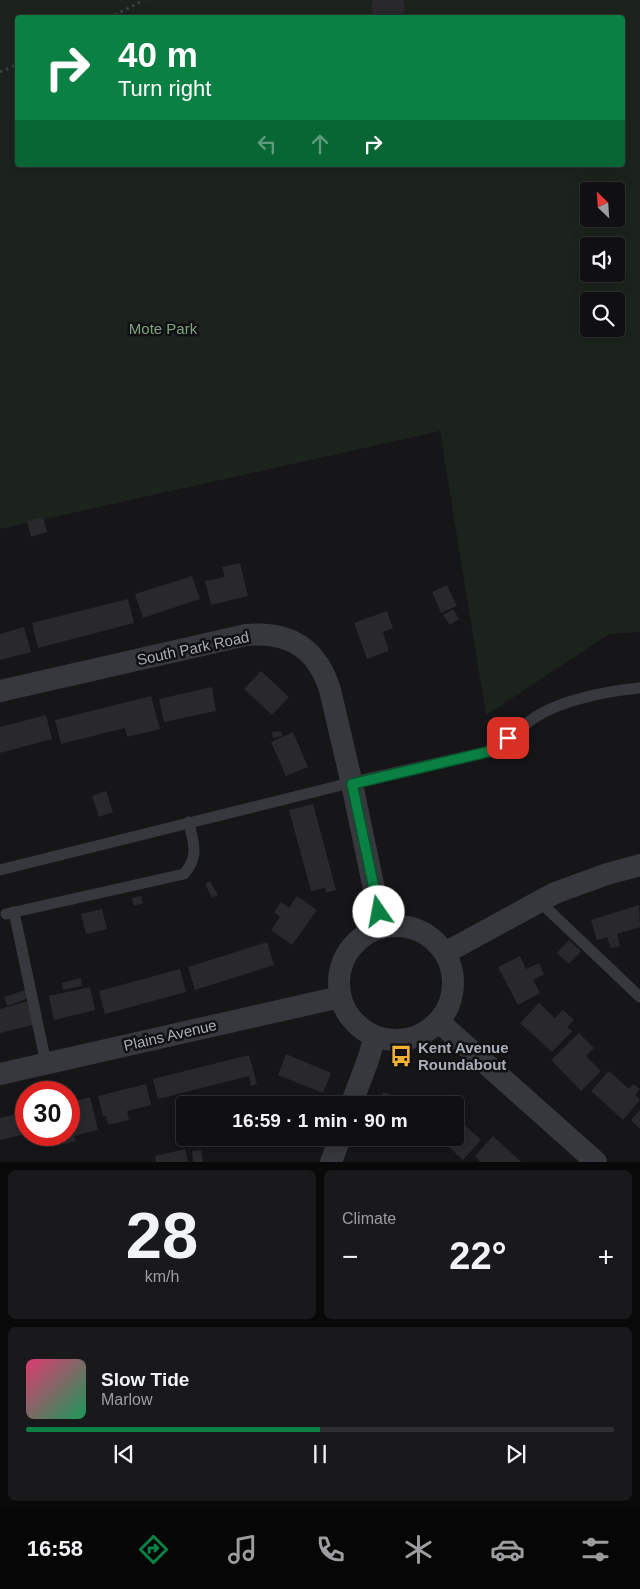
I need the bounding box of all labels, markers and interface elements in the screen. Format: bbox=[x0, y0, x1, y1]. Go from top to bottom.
icon: right bbox=[35, 35, 100, 100]
text: 40 m bbox=[118, 35, 198, 74]
text: Turn right bbox=[118, 76, 211, 101]
icon: left bbox=[253, 130, 281, 158]
icon: ahead bbox=[306, 130, 334, 158]
icon: right bbox=[359, 130, 387, 158]
north arrow bbox=[580, 182, 625, 228]
map controls bbox=[580, 182, 625, 337]
button: sound bbox=[580, 237, 625, 282]
button: search bbox=[580, 292, 625, 337]
park label: Mote Park bbox=[129, 320, 198, 337]
street label: South Park Road bbox=[135, 628, 251, 668]
pin bbox=[487, 717, 529, 759]
icon: arrive bbox=[494, 724, 522, 752]
position arrow bbox=[352, 885, 404, 937]
street label: Plains Avenue bbox=[122, 1016, 218, 1054]
place label: Kent Avenue Roundabout bbox=[418, 1039, 509, 1073]
bus stop icon: Kent Avenue Roundabout bbox=[388, 1043, 414, 1069]
speed limit sign: 30 bbox=[15, 1081, 80, 1146]
text: 16:59 · 1 min · 90 m bbox=[232, 1110, 408, 1131]
text: 28 bbox=[126, 1199, 198, 1272]
text: Climate bbox=[342, 1210, 396, 1227]
text: 22° bbox=[449, 1235, 507, 1277]
text: − bbox=[342, 1241, 358, 1272]
text: + bbox=[598, 1241, 614, 1272]
text: km/h bbox=[145, 1268, 179, 1285]
text: Slow Tide bbox=[101, 1369, 189, 1390]
text: Marlow bbox=[101, 1391, 153, 1408]
icon: previous bbox=[110, 1440, 138, 1468]
icon: pause bbox=[306, 1440, 334, 1468]
icon: next bbox=[502, 1440, 530, 1468]
icon: directions bbox=[136, 1532, 171, 1567]
icon: music bbox=[225, 1532, 260, 1567]
icon: phone bbox=[313, 1532, 348, 1567]
icon: climate bbox=[401, 1532, 436, 1567]
icon: car bbox=[490, 1532, 525, 1567]
icon: filters bbox=[578, 1532, 613, 1567]
text: 16:58 bbox=[27, 1536, 83, 1561]

